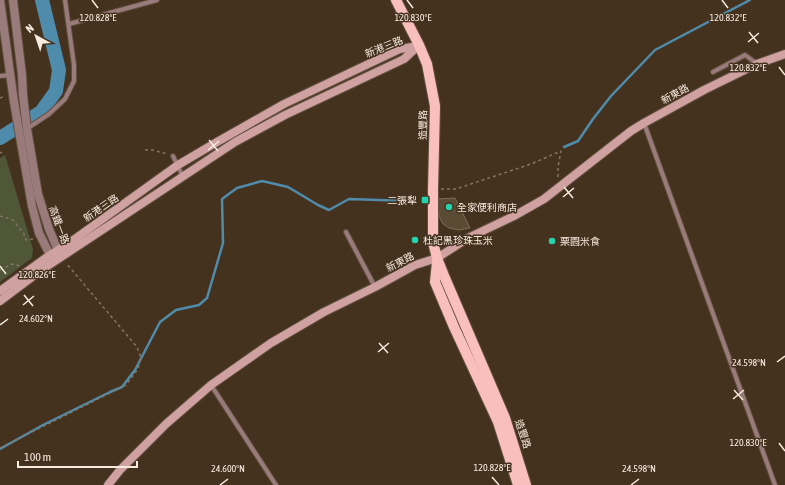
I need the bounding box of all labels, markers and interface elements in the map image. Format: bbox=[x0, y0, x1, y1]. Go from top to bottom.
text: 120.828°E bbox=[80, 12, 117, 23]
text: 120.830°E bbox=[395, 12, 432, 23]
text: 120.832°E bbox=[710, 12, 747, 23]
north arrow bbox=[16, 16, 56, 56]
text: N bbox=[23, 22, 36, 35]
street label: 新港三路 bbox=[363, 34, 405, 60]
text: 120.832°E bbox=[730, 62, 767, 73]
street label: 新東路 bbox=[659, 82, 691, 106]
street label: 造豐路 bbox=[417, 110, 429, 140]
street label: 新港三路 bbox=[81, 192, 121, 224]
place label: 二張犁 bbox=[387, 195, 417, 206]
marker: 二張犁 bbox=[420, 195, 430, 205]
marker: 全家便利商店 bbox=[444, 202, 454, 212]
place label: 全家便利商店 bbox=[457, 202, 517, 213]
street label: 高鐵一路 bbox=[47, 204, 71, 246]
marker: 杜記黑珍珠玉米 bbox=[410, 235, 420, 245]
place label: 杜記黑珍珠玉米 bbox=[423, 235, 493, 246]
marker: 栗園米食 bbox=[547, 236, 557, 246]
place label: 栗園米食 bbox=[560, 236, 600, 247]
street label: 新東路 bbox=[384, 250, 416, 274]
text: 120.826°E bbox=[19, 269, 56, 280]
text: 24.602°N bbox=[19, 313, 53, 324]
text: 24.598°N bbox=[732, 357, 766, 368]
street label: 造豐路 bbox=[513, 418, 533, 450]
text: 120.830°E bbox=[730, 437, 767, 448]
scale bar bbox=[18, 443, 137, 469]
text: 100 m bbox=[24, 450, 51, 464]
text: 120.828°E bbox=[474, 462, 511, 473]
text: 24.600°N bbox=[211, 463, 245, 474]
text: 24.598°N bbox=[622, 463, 656, 474]

